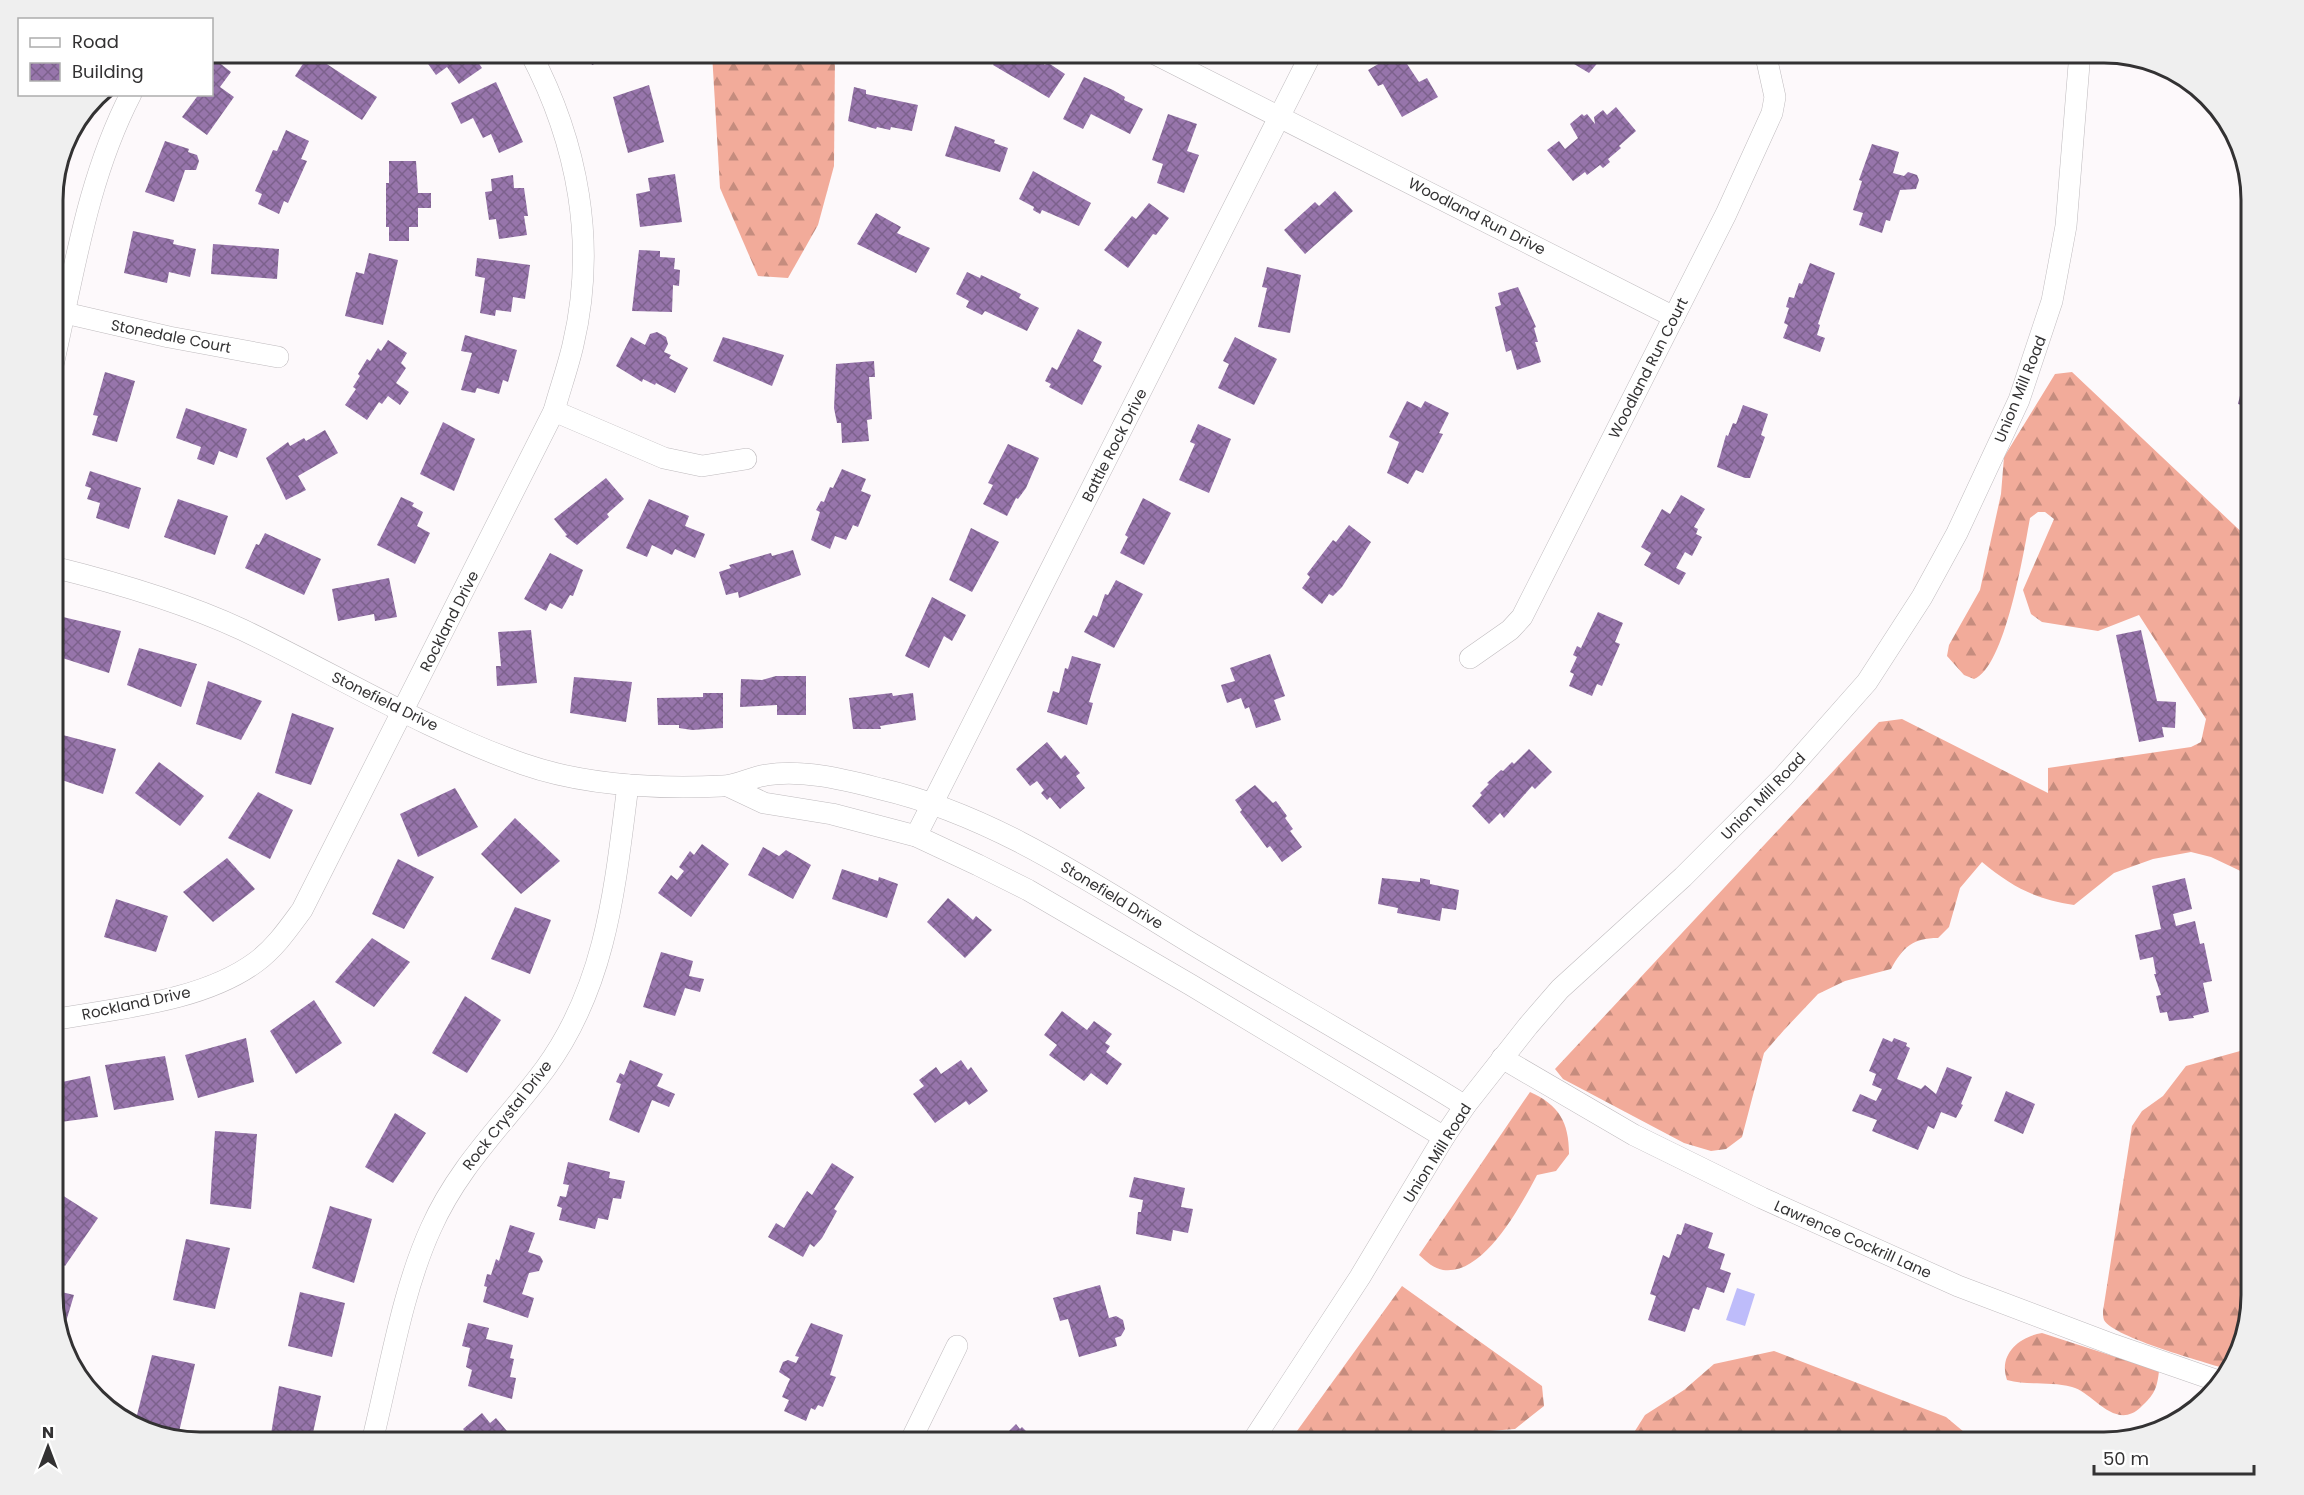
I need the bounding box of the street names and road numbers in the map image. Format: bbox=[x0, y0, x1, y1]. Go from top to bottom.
street label: Woodland Run Drive bbox=[1405, 172, 1549, 260]
street label: Woodland Run Court bbox=[1603, 294, 1693, 442]
street label: Stonedale Court bbox=[109, 314, 233, 358]
street label: Union Mill Road bbox=[1989, 332, 2051, 446]
street label: Battle Rock Drive bbox=[1076, 385, 1152, 505]
street label: Rockland Drive bbox=[415, 567, 483, 675]
street label: Stonefield Drive bbox=[328, 666, 442, 736]
street label: Union Mill Road bbox=[1716, 748, 1810, 844]
street label: Stonefield Drive bbox=[1057, 856, 1167, 934]
street label: Rockland Drive bbox=[80, 981, 192, 1025]
street label: Rock Crystal Drive bbox=[458, 1056, 556, 1174]
street label: Union Mill Road bbox=[1398, 1099, 1476, 1207]
street label: Lawrence Cockrill Lane bbox=[1771, 1195, 1935, 1283]

